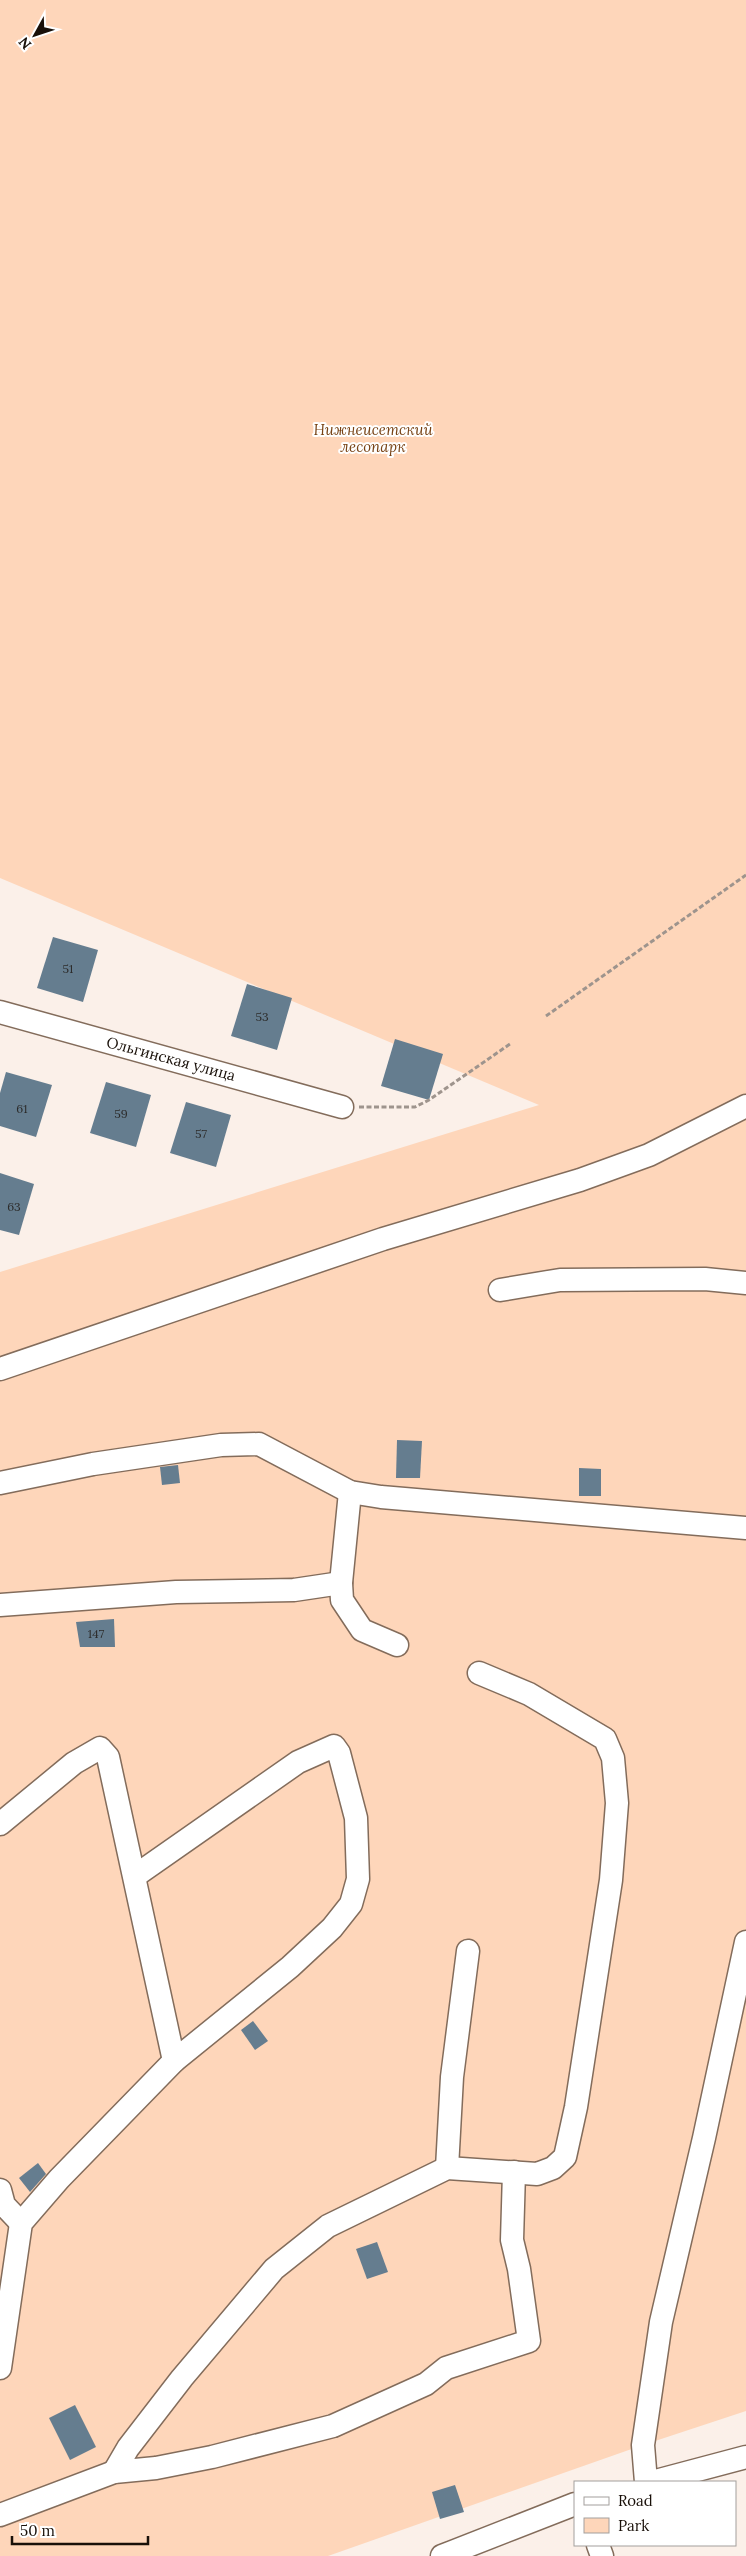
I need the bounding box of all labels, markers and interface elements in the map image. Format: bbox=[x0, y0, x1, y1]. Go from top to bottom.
north arrow bbox=[10, 10, 60, 60]
text: N bbox=[15, 33, 35, 53]
park label: Нижнеисетский лесопарк bbox=[313, 420, 433, 456]
house number: 51 bbox=[63, 961, 73, 976]
house number: 53 bbox=[255, 1009, 269, 1024]
street label: Ольгинская улица bbox=[105, 1032, 238, 1085]
house number: 61 bbox=[16, 1101, 28, 1116]
house number: 59 bbox=[114, 1106, 128, 1121]
house number: 57 bbox=[195, 1126, 208, 1141]
house number: 63 bbox=[7, 1199, 21, 1214]
house number: 147 bbox=[88, 1626, 105, 1641]
legend bbox=[574, 2481, 736, 2546]
text: Road bbox=[618, 2491, 653, 2510]
scale bar bbox=[12, 2514, 149, 2546]
text: Park bbox=[618, 2516, 649, 2535]
text: 50 m bbox=[20, 2521, 55, 2540]

